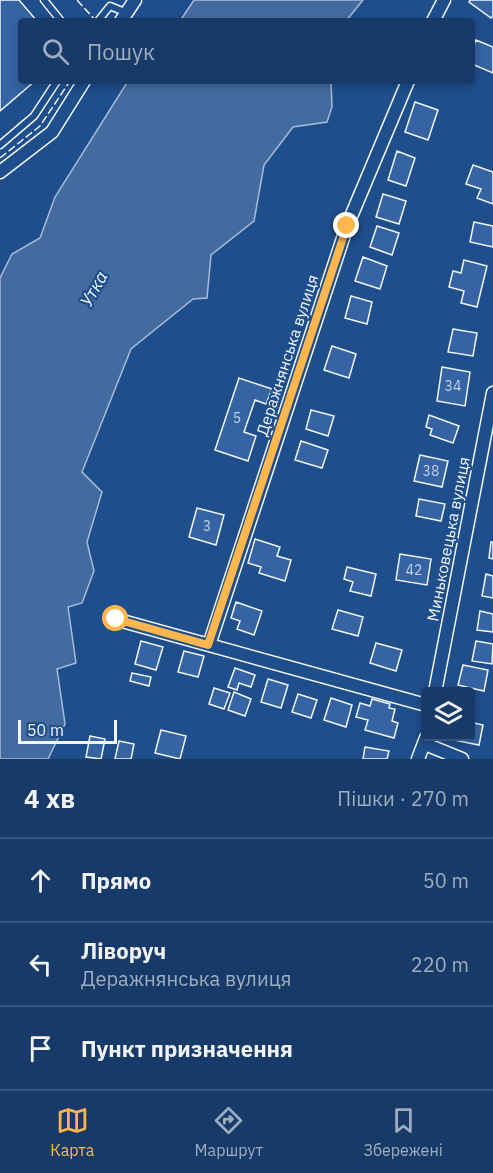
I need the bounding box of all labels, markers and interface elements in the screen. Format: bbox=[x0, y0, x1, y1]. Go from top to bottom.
search box bbox=[18, 18, 475, 84]
icon: search bbox=[39, 35, 72, 68]
text: Пошук bbox=[87, 37, 155, 66]
route end bbox=[333, 212, 359, 238]
water label: Утка bbox=[74, 267, 113, 311]
street label: Деражнянська вулиця bbox=[251, 272, 323, 438]
house number: 34 bbox=[445, 377, 461, 395]
house number: 5 bbox=[233, 409, 241, 427]
street label: Миньковецька вулиця bbox=[422, 455, 474, 623]
house number: 38 bbox=[423, 462, 439, 480]
house number: 3 bbox=[203, 517, 211, 535]
house number: 42 bbox=[406, 561, 422, 579]
route start bbox=[102, 605, 128, 631]
map controls bbox=[421, 687, 475, 741]
button: layers bbox=[421, 687, 475, 741]
scale bar bbox=[18, 717, 117, 744]
text: 50 m bbox=[27, 720, 64, 740]
text: 4 хв bbox=[24, 781, 75, 815]
text: Пішки · 270 m bbox=[337, 785, 469, 812]
icon: ahead bbox=[24, 864, 57, 897]
text: Прямо bbox=[81, 866, 151, 895]
text: 50 m bbox=[423, 867, 469, 894]
text: Ліворуч bbox=[81, 936, 166, 965]
icon: left bbox=[24, 948, 57, 981]
text: 220 m bbox=[411, 951, 469, 978]
text: Деражнянська вулиця bbox=[81, 965, 291, 992]
icon: arrive bbox=[24, 1032, 57, 1065]
text: Пункт призначення bbox=[81, 1034, 293, 1063]
tab: Карта bbox=[50, 1104, 94, 1160]
tab: Маршрут bbox=[195, 1104, 263, 1160]
tab: Збережені bbox=[363, 1104, 443, 1160]

